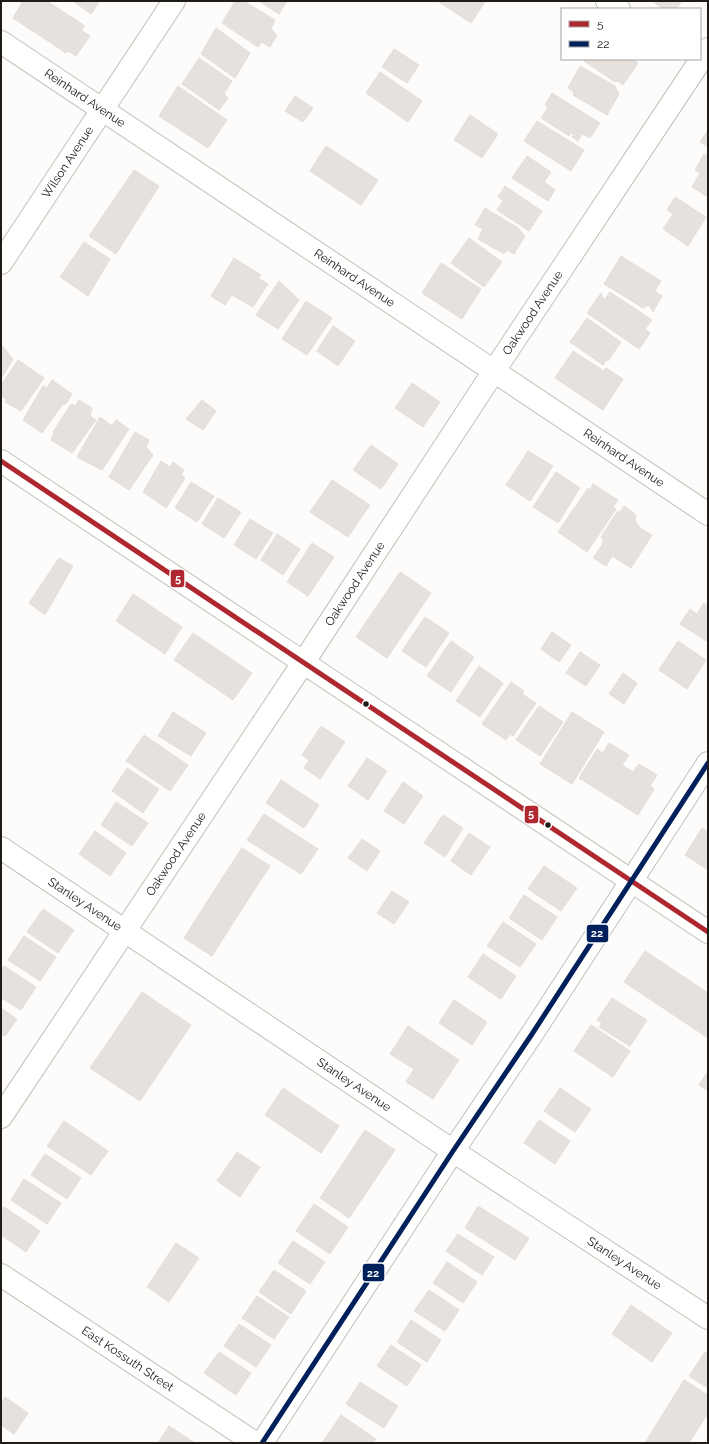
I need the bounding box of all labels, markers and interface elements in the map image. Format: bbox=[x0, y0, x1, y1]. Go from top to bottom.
legend bbox=[561, 8, 701, 60]
text: 5 bbox=[597, 17, 604, 31]
text: 22 bbox=[597, 37, 610, 51]
street label: Reinhard Avenue bbox=[42, 66, 128, 130]
street label: Wilson Avenue bbox=[39, 123, 96, 201]
street label: Reinhard Avenue bbox=[311, 246, 398, 310]
street label: Oakwood Avenue bbox=[500, 268, 566, 358]
street label: Reinhard Avenue bbox=[581, 426, 667, 490]
street label: Oakwood Avenue bbox=[322, 539, 388, 629]
line badge: 5 bbox=[170, 569, 185, 588]
text: 5 bbox=[175, 573, 181, 586]
unlabelled marker bbox=[361, 699, 371, 709]
line badge: 5 bbox=[524, 805, 539, 824]
text: 5 bbox=[528, 808, 534, 821]
street label: Oakwood Avenue bbox=[143, 809, 209, 899]
unlabelled marker bbox=[543, 820, 553, 830]
street label: Stanley Avenue bbox=[45, 874, 124, 934]
line badge: 22 bbox=[586, 924, 609, 943]
text: 22 bbox=[591, 927, 603, 940]
street label: Stanley Avenue bbox=[314, 1055, 394, 1114]
street label: Stanley Avenue bbox=[585, 1234, 664, 1293]
line badge: 22 bbox=[362, 1263, 385, 1282]
text: 22 bbox=[367, 1267, 379, 1280]
street label: East Kossuth Street bbox=[79, 1323, 176, 1394]

